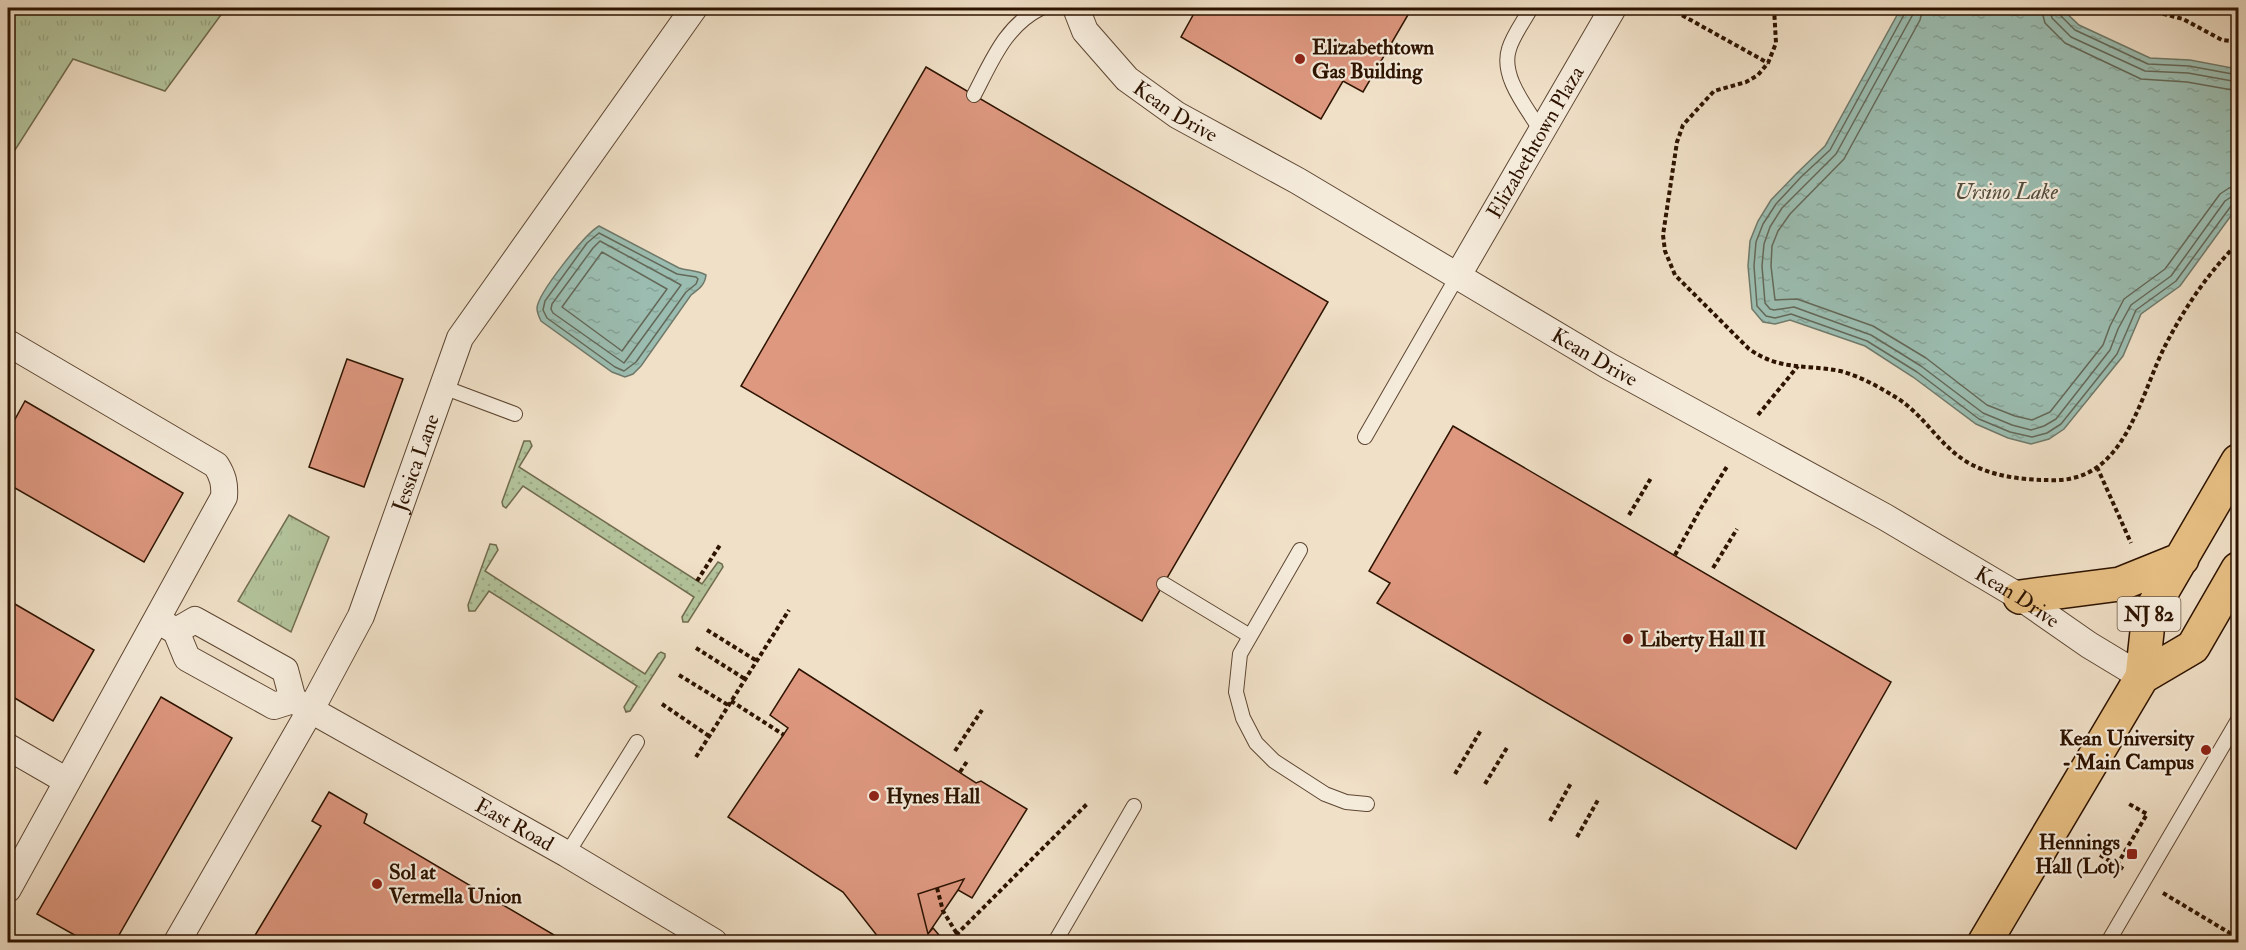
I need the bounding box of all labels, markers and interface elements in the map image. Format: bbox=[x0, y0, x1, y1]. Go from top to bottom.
place label: Elizabethtown Gas Building bbox=[1312, 34, 1434, 85]
marker: Elizabethtown Gas Building bbox=[1293, 52, 1307, 66]
street label: Elizabethtown Plaza bbox=[1480, 61, 1590, 223]
street label: Kean Drive bbox=[1128, 74, 1223, 148]
water label: Ursino Lake bbox=[1954, 178, 2058, 206]
street label: Kean Drive bbox=[1547, 322, 1643, 393]
street label: Jessica Lane bbox=[385, 410, 445, 516]
street label: Kean Drive bbox=[1970, 560, 2065, 634]
road number: NJ 82 bbox=[2118, 597, 2180, 631]
place label: Liberty Hall II bbox=[1640, 626, 1767, 653]
marker: Liberty Hall II bbox=[1621, 632, 1635, 646]
place label: Kean University - Main Campus bbox=[2059, 725, 2195, 776]
marker: Kean University - Main Campus bbox=[2199, 743, 2213, 757]
place label: Hynes Hall bbox=[886, 783, 981, 810]
marker: Hynes Hall bbox=[867, 789, 881, 803]
street label: East Road bbox=[470, 792, 559, 858]
place label: Hennings Hall (Lot) bbox=[2035, 829, 2120, 880]
marker: Hennings Hall (Lot) bbox=[2125, 847, 2139, 861]
place label: Sol at Vermella Union bbox=[388, 859, 522, 910]
marker: Sol at Vermella Union bbox=[370, 877, 384, 891]

